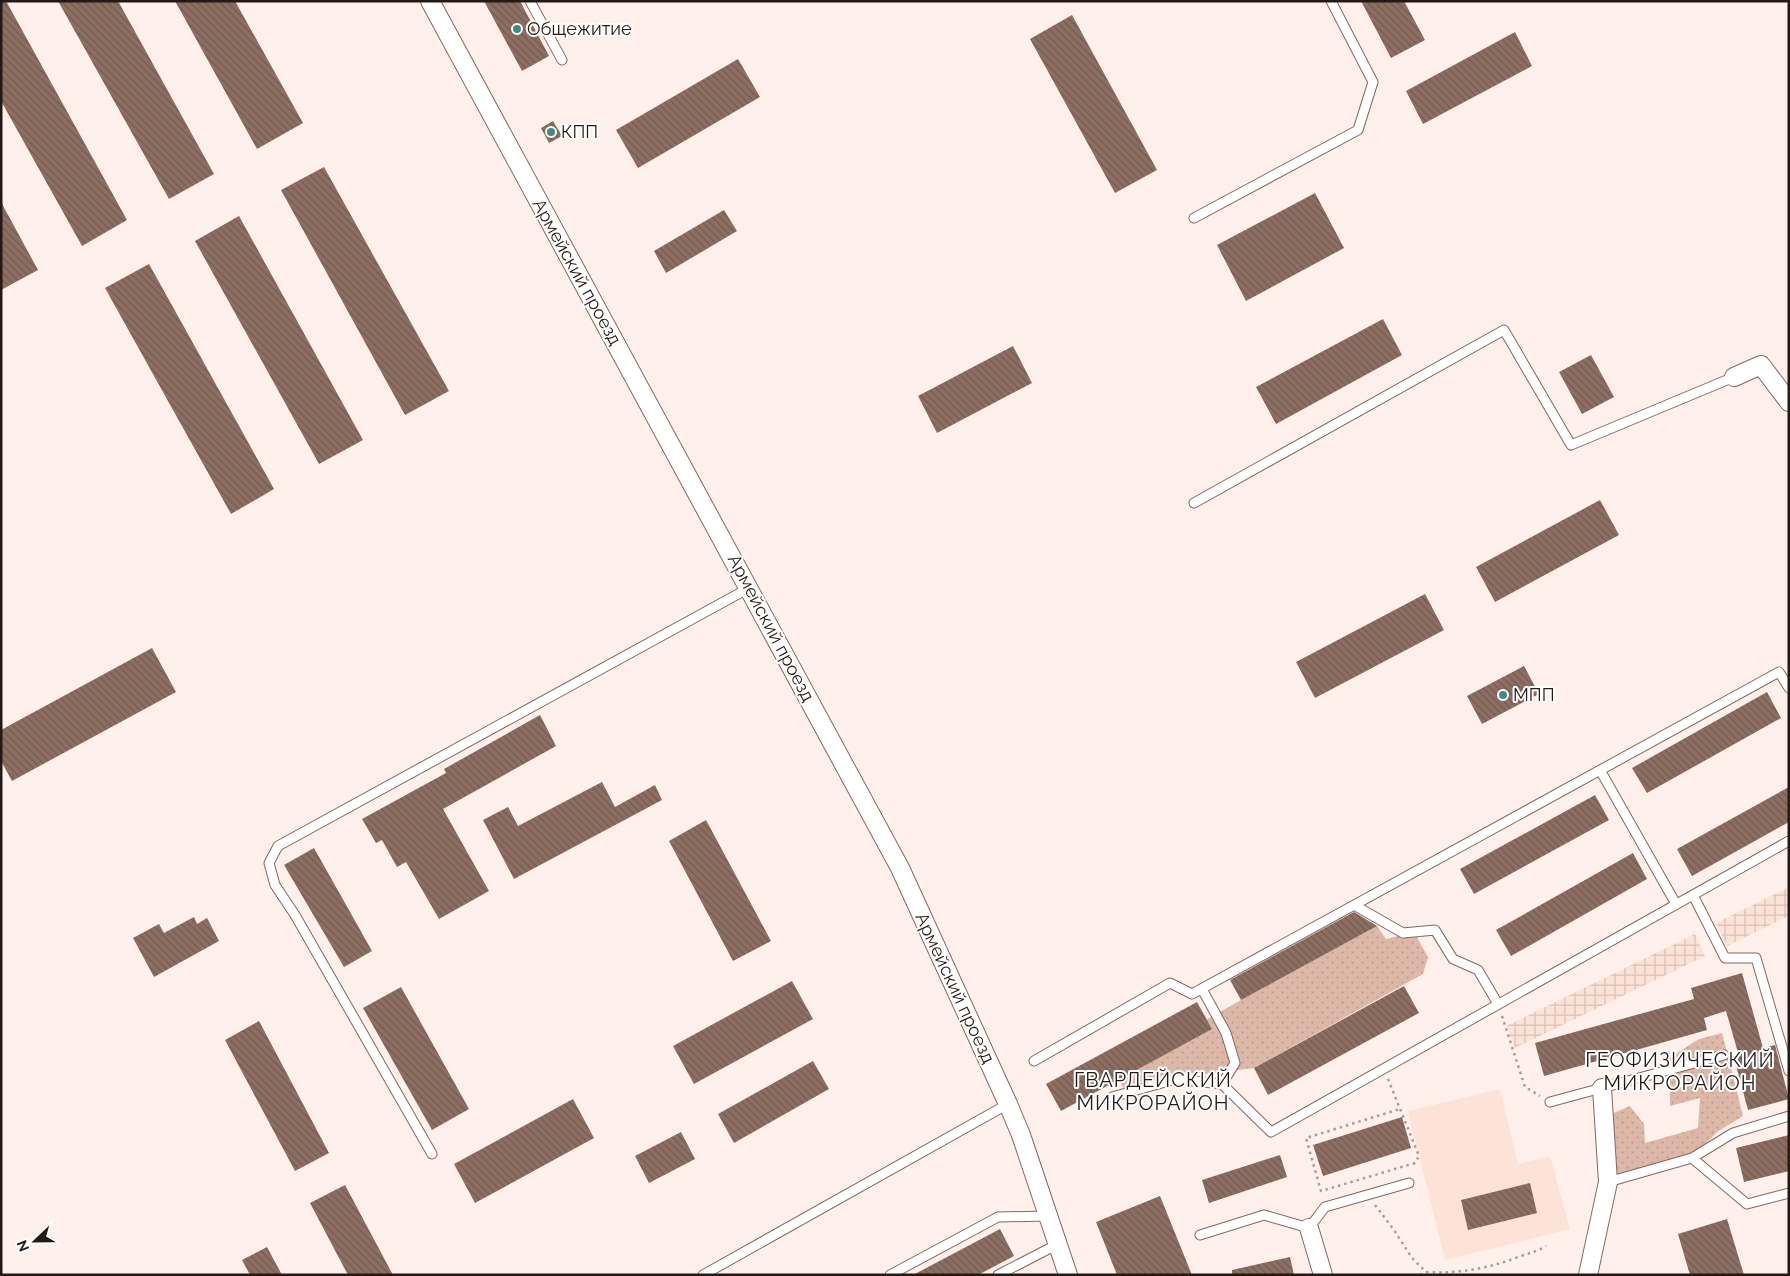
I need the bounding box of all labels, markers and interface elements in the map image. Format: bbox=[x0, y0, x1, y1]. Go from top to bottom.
place label: Общежитие bbox=[527, 18, 632, 39]
marker: Общежитие bbox=[511, 23, 523, 35]
place label: КПП bbox=[561, 121, 598, 142]
marker: КПП bbox=[545, 126, 557, 138]
street label: Армейский проезд bbox=[529, 195, 626, 348]
street label: Армейский проезд bbox=[724, 551, 819, 705]
place label: МПП bbox=[1513, 684, 1555, 705]
marker: МПП bbox=[1497, 689, 1509, 701]
street label: Армейский проезд bbox=[911, 909, 1000, 1066]
district label: ГЕОФИЗИЧЕСКИЙ МИКРОРАЙОН bbox=[1585, 1048, 1775, 1095]
district label: ГВАРДЕЙСКИЙ МИКРОРАЙОН bbox=[1074, 1068, 1232, 1115]
north arrow bbox=[10, 1216, 60, 1266]
text: N bbox=[14, 1238, 32, 1254]

